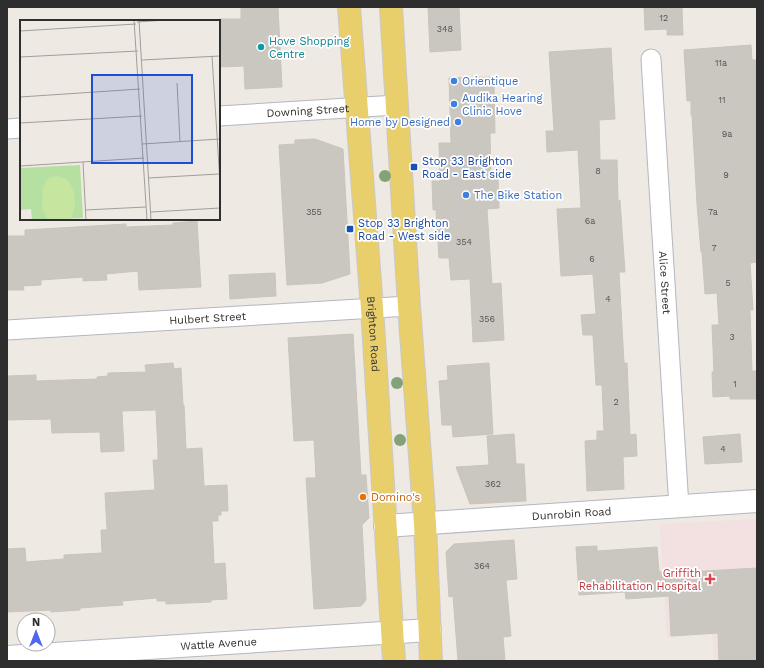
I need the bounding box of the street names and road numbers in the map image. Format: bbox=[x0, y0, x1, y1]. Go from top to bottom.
street label: Downing Street bbox=[266, 101, 350, 120]
street label: Alice Street bbox=[657, 251, 673, 315]
street label: Brighton Road bbox=[365, 296, 382, 372]
street label: Hulbert Street bbox=[169, 309, 247, 327]
street label: Dunrobin Road bbox=[531, 504, 612, 523]
street label: Wattle Avenue bbox=[180, 635, 257, 652]

